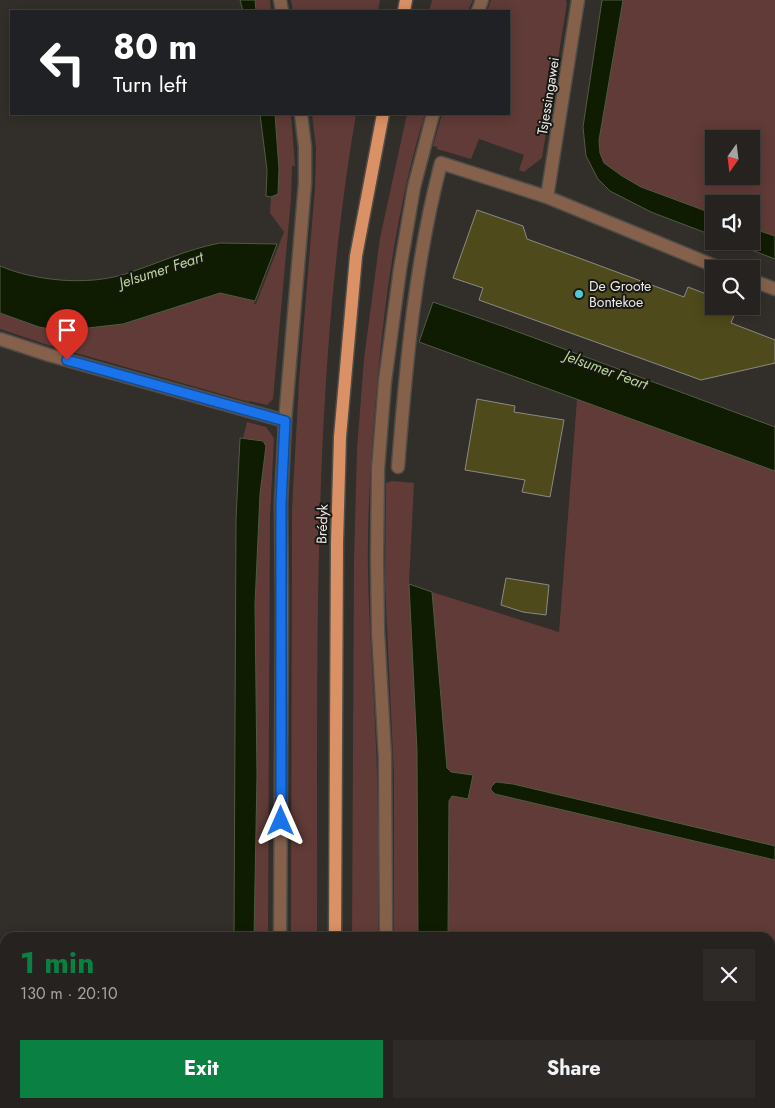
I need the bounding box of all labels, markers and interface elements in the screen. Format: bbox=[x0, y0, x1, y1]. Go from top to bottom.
text: 80 m bbox=[113, 22, 197, 72]
icon: left bbox=[30, 30, 95, 95]
street label: Tsjessingawei bbox=[532, 56, 564, 136]
text: Turn left bbox=[113, 68, 187, 100]
north arrow bbox=[705, 130, 760, 185]
map controls bbox=[705, 130, 760, 315]
button: sound bbox=[705, 195, 760, 250]
water label: Jelsumer Feart bbox=[113, 246, 207, 295]
button: search bbox=[705, 260, 760, 315]
place label: De Groote Bontekoe bbox=[589, 276, 651, 312]
marker: De Groote Bontekoe bbox=[573, 288, 585, 300]
pin bbox=[46, 309, 88, 360]
icon: arrive bbox=[53, 316, 81, 344]
water label: Jelsumer Feart bbox=[558, 344, 652, 396]
street label: Brédyk bbox=[311, 503, 333, 544]
position arrow bbox=[254, 794, 306, 846]
text: 1 min bbox=[20, 941, 94, 984]
button: close bbox=[703, 949, 755, 1001]
text: 130 m · 20:10 bbox=[20, 982, 118, 1005]
button: Exit bbox=[20, 1040, 383, 1098]
button: Share bbox=[393, 1040, 755, 1098]

